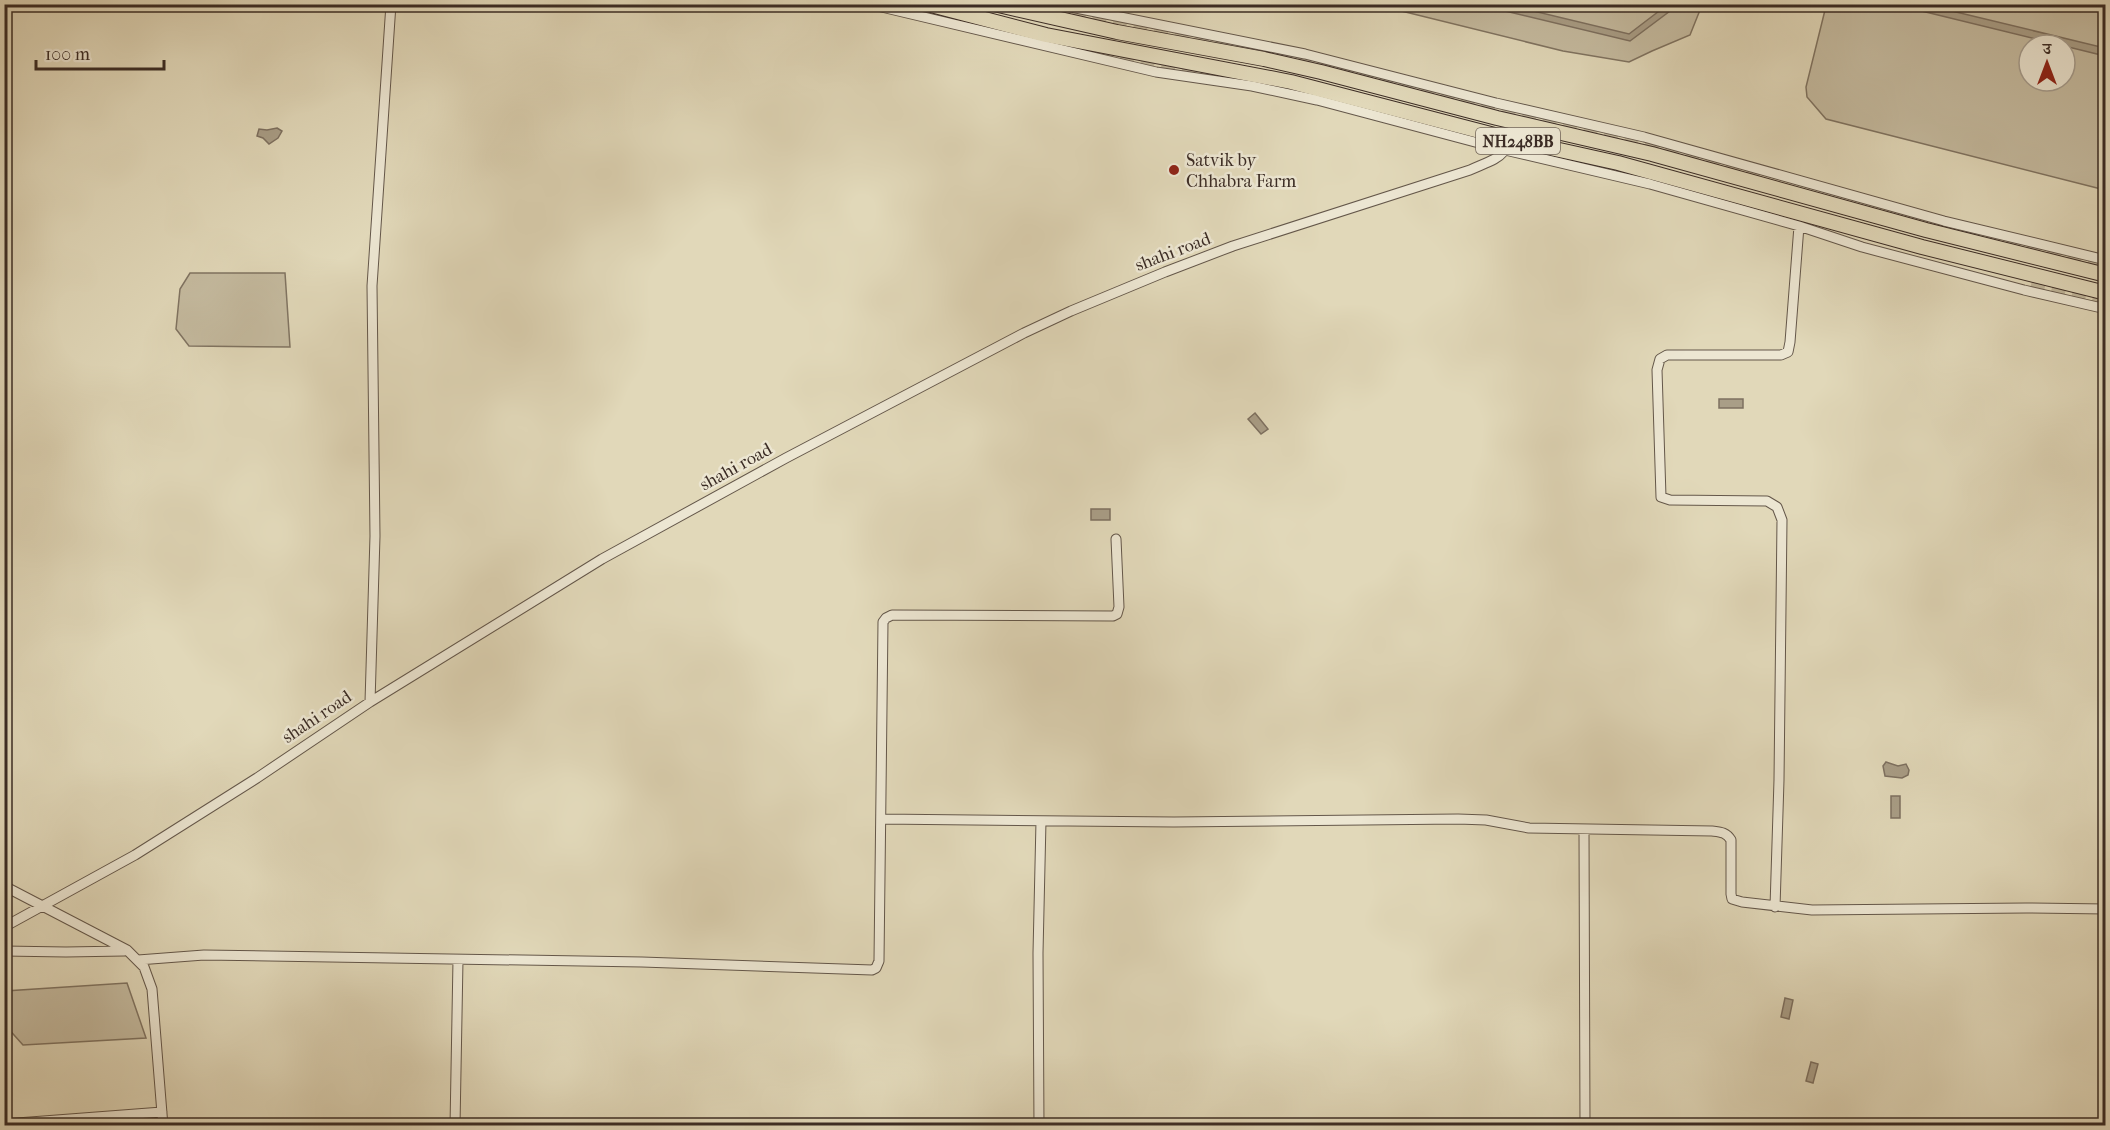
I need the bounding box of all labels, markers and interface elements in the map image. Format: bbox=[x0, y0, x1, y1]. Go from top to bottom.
scale bar bbox=[36, 33, 164, 71]
north arrow bbox=[2017, 33, 2077, 93]
text: उ bbox=[2042, 39, 2053, 58]
text: 100 m bbox=[45, 44, 90, 65]
road number: NH248BB bbox=[1476, 128, 1560, 154]
place label: Satvik by Chhabra Farm bbox=[1186, 150, 1296, 192]
marker: Satvik by Chhabra Farm bbox=[1167, 163, 1181, 177]
street label: shahi road bbox=[1132, 228, 1214, 276]
street label: shahi road bbox=[696, 439, 776, 495]
street label: shahi road bbox=[278, 686, 356, 748]

